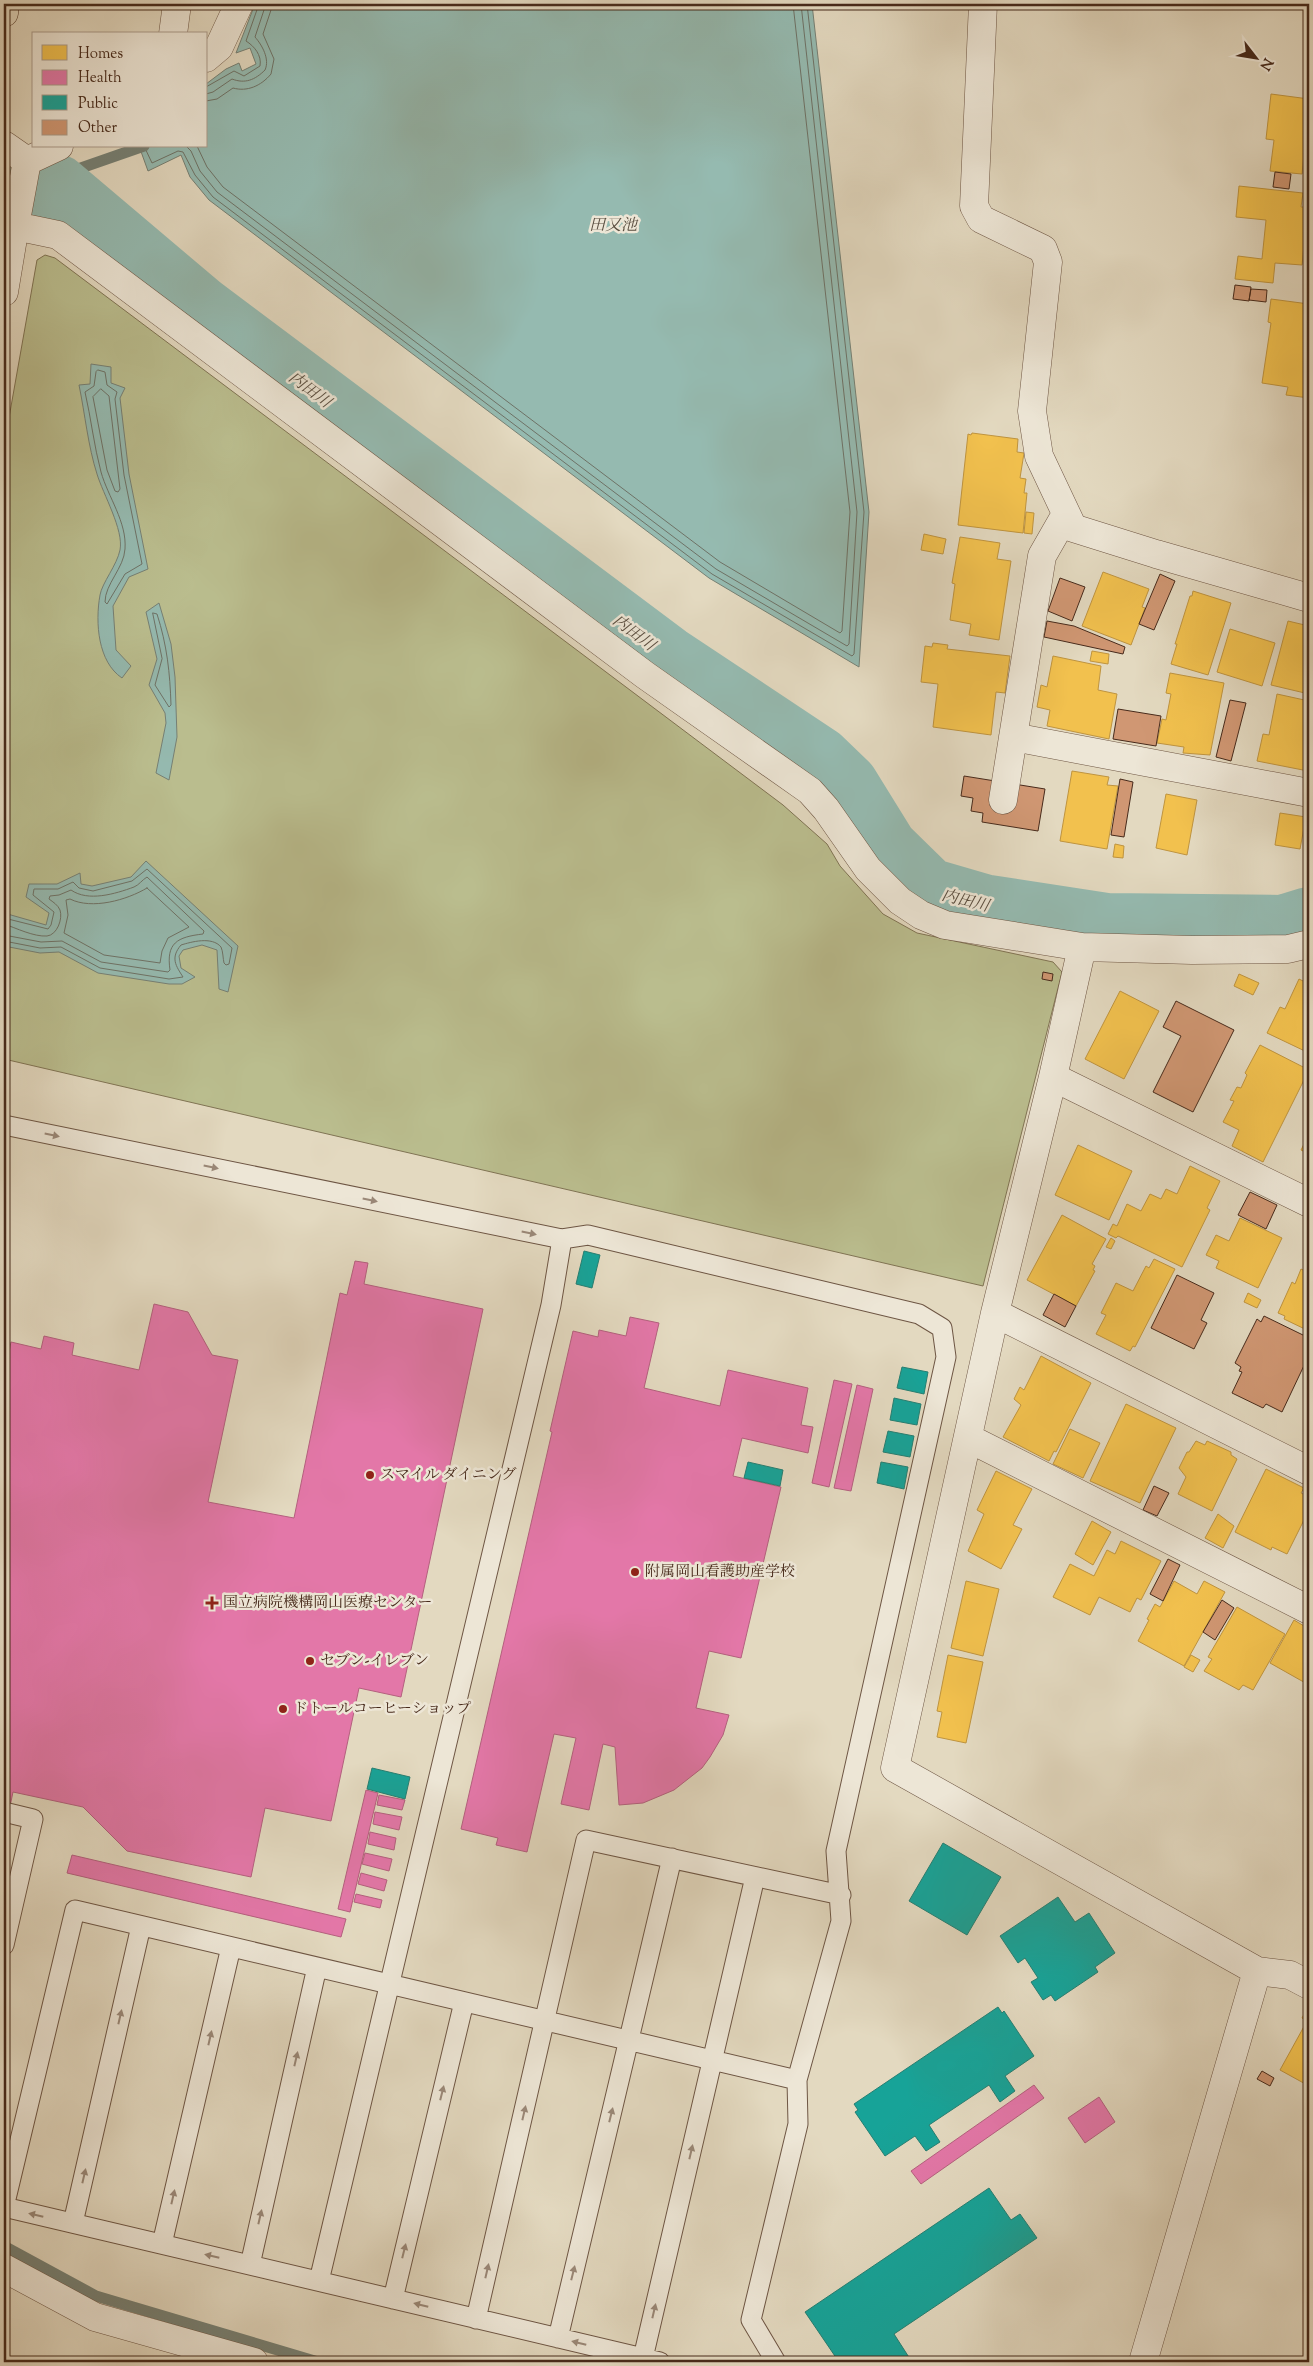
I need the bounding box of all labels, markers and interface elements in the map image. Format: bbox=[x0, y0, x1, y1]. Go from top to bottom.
legend bbox=[32, 32, 208, 148]
north arrow bbox=[1230, 32, 1280, 82]
text: Homes bbox=[78, 44, 123, 65]
text: N bbox=[1254, 54, 1277, 74]
text: Health bbox=[78, 68, 122, 89]
text: Public bbox=[78, 94, 118, 115]
text: Other bbox=[78, 118, 118, 139]
water label: 田又池 bbox=[589, 215, 639, 238]
water label: 内田川 bbox=[283, 367, 337, 416]
water label: 内田川 bbox=[607, 610, 661, 659]
water label: 内田川 bbox=[939, 885, 993, 919]
one-way arrow bbox=[44, 1131, 60, 1139]
one-way arrow bbox=[203, 1163, 218, 1171]
one-way arrow bbox=[362, 1196, 377, 1204]
one-way arrow bbox=[521, 1229, 537, 1237]
place label: スマイル ダイニング bbox=[380, 1465, 516, 1486]
marker: スマイル ダイニング bbox=[364, 1469, 376, 1481]
place label: 附属岡山看護助産学校 bbox=[645, 1562, 795, 1583]
marker: 附属岡山看護助産学校 bbox=[629, 1566, 641, 1578]
place label: 国立病院機構岡山医療センター bbox=[223, 1593, 432, 1614]
marker: 国立病院機構岡山医療センター bbox=[205, 1596, 219, 1610]
place label: セブン-イレブン bbox=[320, 1651, 429, 1672]
marker: セブン-イレブン bbox=[304, 1655, 316, 1667]
place label: ドトールコーヒーショップ bbox=[293, 1699, 472, 1720]
marker: ドトールコーヒーショップ bbox=[277, 1703, 289, 1715]
one-way arrow bbox=[116, 2010, 124, 2025]
one-way arrow bbox=[206, 2031, 214, 2046]
one-way arrow bbox=[292, 2051, 300, 2066]
one-way arrow bbox=[438, 2086, 446, 2101]
one-way arrow bbox=[520, 2105, 528, 2120]
one-way arrow bbox=[607, 2108, 615, 2123]
one-way arrow bbox=[687, 2145, 695, 2160]
one-way arrow bbox=[80, 2168, 88, 2183]
one-way arrow bbox=[169, 2189, 177, 2204]
one-way arrow bbox=[257, 2209, 265, 2225]
one-way arrow bbox=[29, 2211, 44, 2219]
one-way arrow bbox=[400, 2244, 408, 2259]
one-way arrow bbox=[204, 2252, 219, 2260]
one-way arrow bbox=[483, 2264, 491, 2279]
one-way arrow bbox=[569, 2266, 577, 2281]
one-way arrow bbox=[413, 2301, 428, 2309]
one-way arrow bbox=[650, 2303, 658, 2318]
one-way arrow bbox=[571, 2339, 586, 2347]

